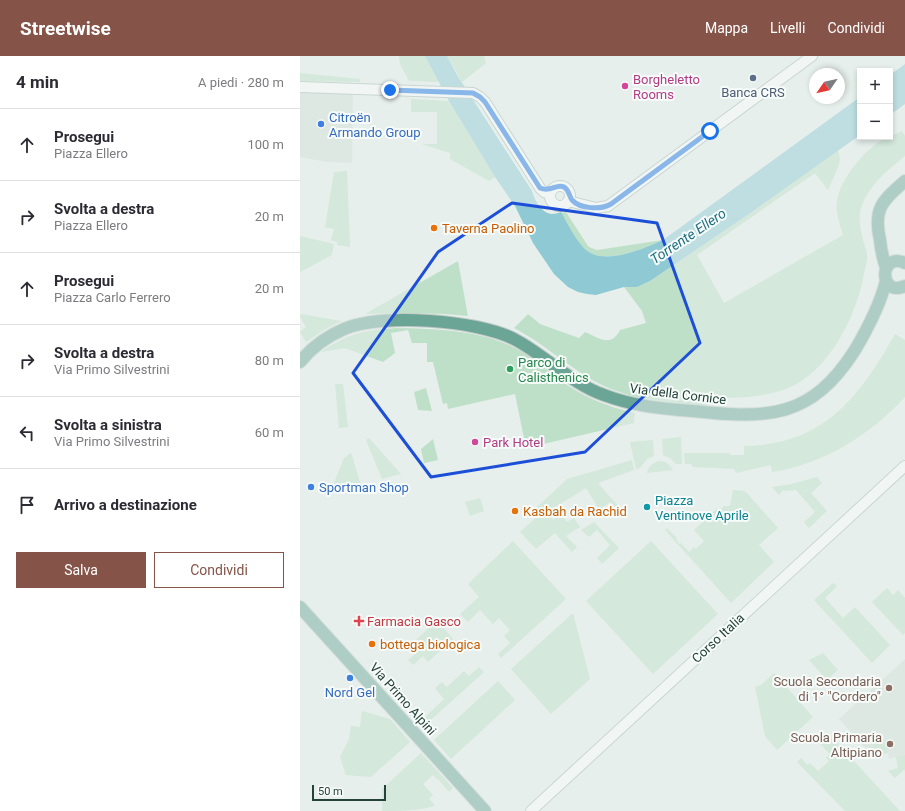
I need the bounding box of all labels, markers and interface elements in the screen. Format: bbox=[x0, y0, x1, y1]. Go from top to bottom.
text: Streetwise bbox=[20, 17, 111, 40]
text: Mappa bbox=[705, 20, 748, 36]
text: Livelli bbox=[770, 20, 805, 36]
text: Condividi bbox=[827, 20, 885, 36]
north arrow bbox=[809, 68, 845, 104]
map controls bbox=[857, 68, 893, 140]
button: + bbox=[857, 68, 893, 104]
text: 4 min bbox=[16, 72, 59, 92]
place label: Borgheletto Rooms bbox=[633, 72, 700, 102]
marker: Banca CRS bbox=[748, 73, 758, 83]
text: A piedi · 280 m bbox=[198, 75, 284, 90]
route end bbox=[381, 81, 399, 99]
marker: Borgheletto Rooms bbox=[620, 81, 630, 91]
place label: Banca CRS bbox=[721, 85, 785, 100]
button: − bbox=[857, 104, 893, 140]
place label: Citroën Armando Group bbox=[329, 110, 421, 140]
marker: Citroën Armando Group bbox=[316, 119, 326, 129]
route start bbox=[701, 122, 719, 140]
text: Prosegui bbox=[54, 128, 114, 146]
icon: ahead bbox=[16, 134, 38, 156]
text: 100 m bbox=[247, 137, 284, 152]
text: Piazza Ellero bbox=[54, 146, 128, 161]
text: Svolta a destra bbox=[54, 200, 154, 218]
water label: Torrente Ellero bbox=[647, 205, 729, 267]
icon: right bbox=[16, 206, 38, 228]
text: 20 m bbox=[255, 209, 284, 224]
text: Piazza Ellero bbox=[54, 218, 128, 233]
place label: Taverna Paolino bbox=[442, 221, 535, 236]
marker: Taverna Paolino bbox=[429, 223, 439, 233]
text: Prosegui bbox=[54, 272, 114, 290]
icon: ahead bbox=[16, 278, 38, 300]
text: 20 m bbox=[255, 281, 284, 296]
text: Piazza Carlo Ferrero bbox=[54, 290, 171, 305]
text: Svolta a destra bbox=[54, 344, 154, 362]
icon: right bbox=[16, 350, 38, 372]
text: 80 m bbox=[255, 353, 284, 368]
place label: Parco di Calisthenics bbox=[518, 355, 589, 385]
text: Via Primo Silvestrini bbox=[54, 362, 170, 377]
marker: Parco di Calisthenics bbox=[505, 364, 515, 374]
street label: Via della Cornice bbox=[629, 381, 727, 407]
text: Svolta a sinistra bbox=[54, 416, 162, 434]
icon: left bbox=[16, 422, 38, 444]
text: 60 m bbox=[255, 425, 284, 440]
text: Via Primo Silvestrini bbox=[54, 434, 170, 449]
place label: Park Hotel bbox=[483, 435, 543, 450]
marker: Park Hotel bbox=[470, 437, 480, 447]
place label: Sportman Shop bbox=[319, 480, 409, 495]
marker: Sportman Shop bbox=[306, 482, 316, 492]
place label: Piazza Ventinove Aprile bbox=[655, 493, 749, 523]
icon: arrive bbox=[16, 494, 38, 516]
text: Arrivo a destinazione bbox=[54, 496, 197, 514]
marker: Piazza Ventinove Aprile bbox=[642, 502, 652, 512]
place label: Kasbah da Rachid bbox=[523, 504, 627, 519]
marker: Kasbah da Rachid bbox=[510, 506, 520, 516]
button: Salva bbox=[16, 552, 146, 588]
button: Condividi bbox=[154, 552, 284, 588]
street label: Corso Italia bbox=[689, 610, 747, 666]
place label: Farmacia Gasco bbox=[367, 614, 461, 629]
marker: Farmacia Gasco bbox=[354, 616, 364, 626]
place label: bottega biologica bbox=[380, 637, 481, 652]
marker: bottega biologica bbox=[367, 639, 377, 649]
street label: Via Primo Alpini bbox=[367, 660, 439, 738]
marker: Nord Gel bbox=[345, 673, 355, 683]
place label: Scuola Secondaria di 1° "Cordero" bbox=[773, 674, 881, 704]
marker: Scuola Secondaria di 1° "Cordero" bbox=[884, 683, 894, 693]
place label: Nord Gel bbox=[325, 685, 375, 700]
place label: Scuola Primaria Altipiano bbox=[791, 730, 882, 760]
marker: Scuola Primaria Altipiano bbox=[885, 739, 895, 749]
scale bar bbox=[312, 783, 386, 802]
text: 50 m bbox=[318, 785, 343, 798]

